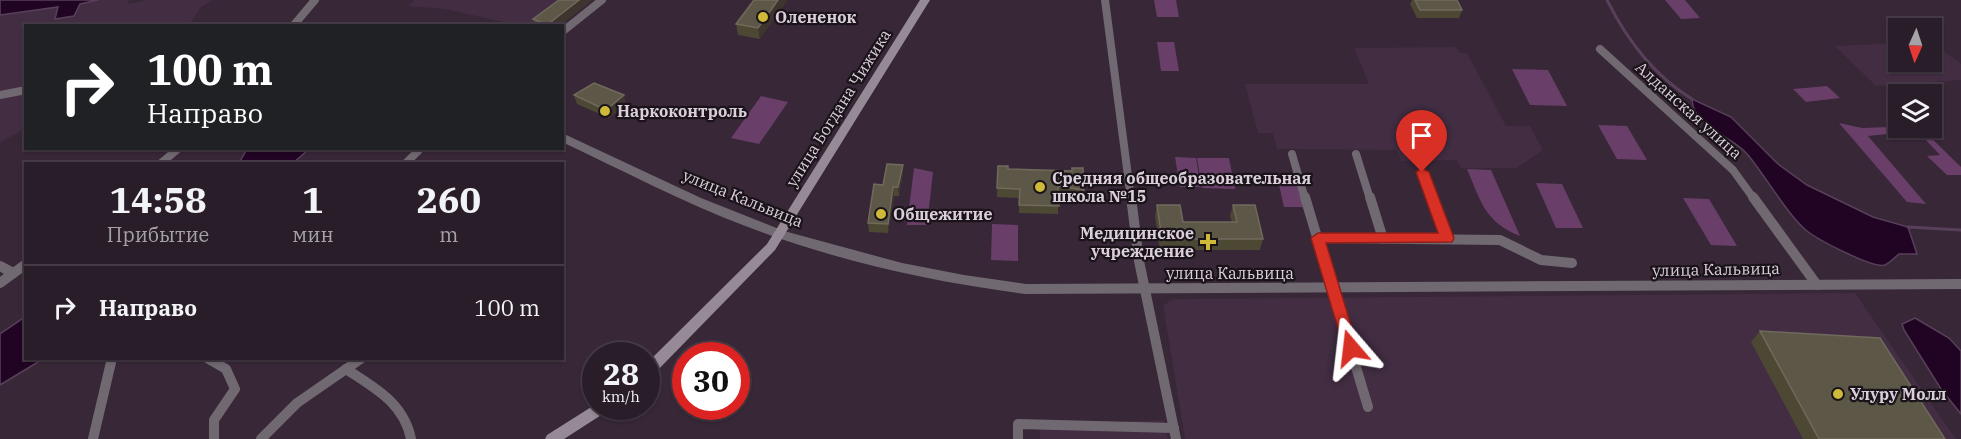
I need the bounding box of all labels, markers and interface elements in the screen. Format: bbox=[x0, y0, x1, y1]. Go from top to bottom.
place label: Олененок bbox=[775, 7, 857, 27]
marker: Олененок bbox=[756, 10, 770, 24]
north arrow bbox=[1888, 18, 1942, 72]
map controls bbox=[1888, 18, 1942, 138]
street label: улица Богдана Чижика bbox=[781, 25, 895, 191]
text: 100 m bbox=[147, 42, 273, 97]
icon: right bbox=[48, 48, 126, 126]
street label: Алданская улица bbox=[1632, 57, 1747, 163]
button: layers bbox=[1888, 84, 1942, 138]
text: Направо bbox=[147, 95, 263, 130]
place label: Наркоконтроль bbox=[617, 101, 747, 121]
marker: Наркоконтроль bbox=[598, 104, 612, 118]
pin bbox=[1396, 110, 1447, 172]
icon: arrive bbox=[1405, 119, 1438, 152]
street label: улица Кальвица bbox=[680, 165, 806, 231]
place label: Средняя общеобразовательная школа №15 bbox=[1052, 168, 1311, 206]
text: 14:58 bbox=[109, 176, 207, 223]
text: 1 bbox=[302, 176, 324, 223]
text: 260 bbox=[416, 176, 481, 223]
marker: Средняя общеобразовательная школа №15 bbox=[1033, 180, 1047, 194]
place label: Общежитие bbox=[893, 204, 992, 224]
marker: Общежитие bbox=[874, 207, 888, 221]
text: Прибытие bbox=[107, 221, 209, 248]
text: мин bbox=[292, 221, 334, 248]
text: m bbox=[439, 221, 458, 248]
place label: Медицинское учреждение bbox=[1080, 223, 1194, 261]
marker: Медицинское учреждение bbox=[1199, 233, 1217, 251]
street label: улица Кальвица bbox=[1652, 258, 1780, 280]
street label: улица Кальвица bbox=[1166, 263, 1294, 283]
icon: right bbox=[48, 291, 81, 324]
text: Направо bbox=[99, 293, 197, 322]
text: 100 m bbox=[474, 293, 540, 322]
position arrow bbox=[1319, 316, 1383, 380]
speed limit sign: 30 bbox=[672, 342, 750, 420]
text: 28 bbox=[603, 354, 639, 393]
place label: Улуру Молл bbox=[1850, 384, 1946, 404]
text: km/h bbox=[602, 387, 640, 406]
marker: Улуру Молл bbox=[1831, 387, 1845, 401]

